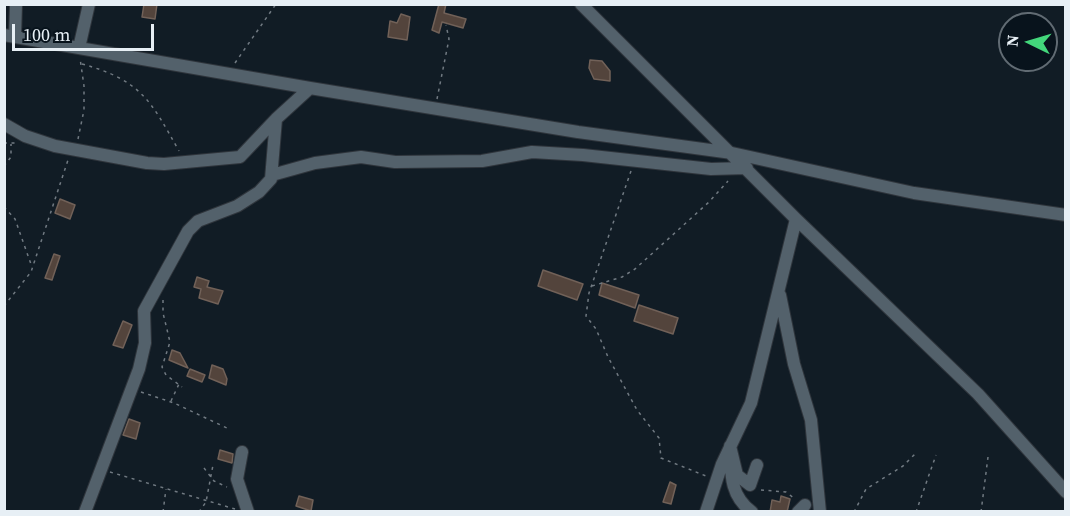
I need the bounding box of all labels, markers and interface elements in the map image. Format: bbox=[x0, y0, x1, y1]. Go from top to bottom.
scale bar bbox=[15, 12, 158, 50]
north arrow bbox=[998, 12, 1058, 72]
text: 100 m bbox=[23, 22, 70, 47]
text: N bbox=[1001, 34, 1024, 47]

